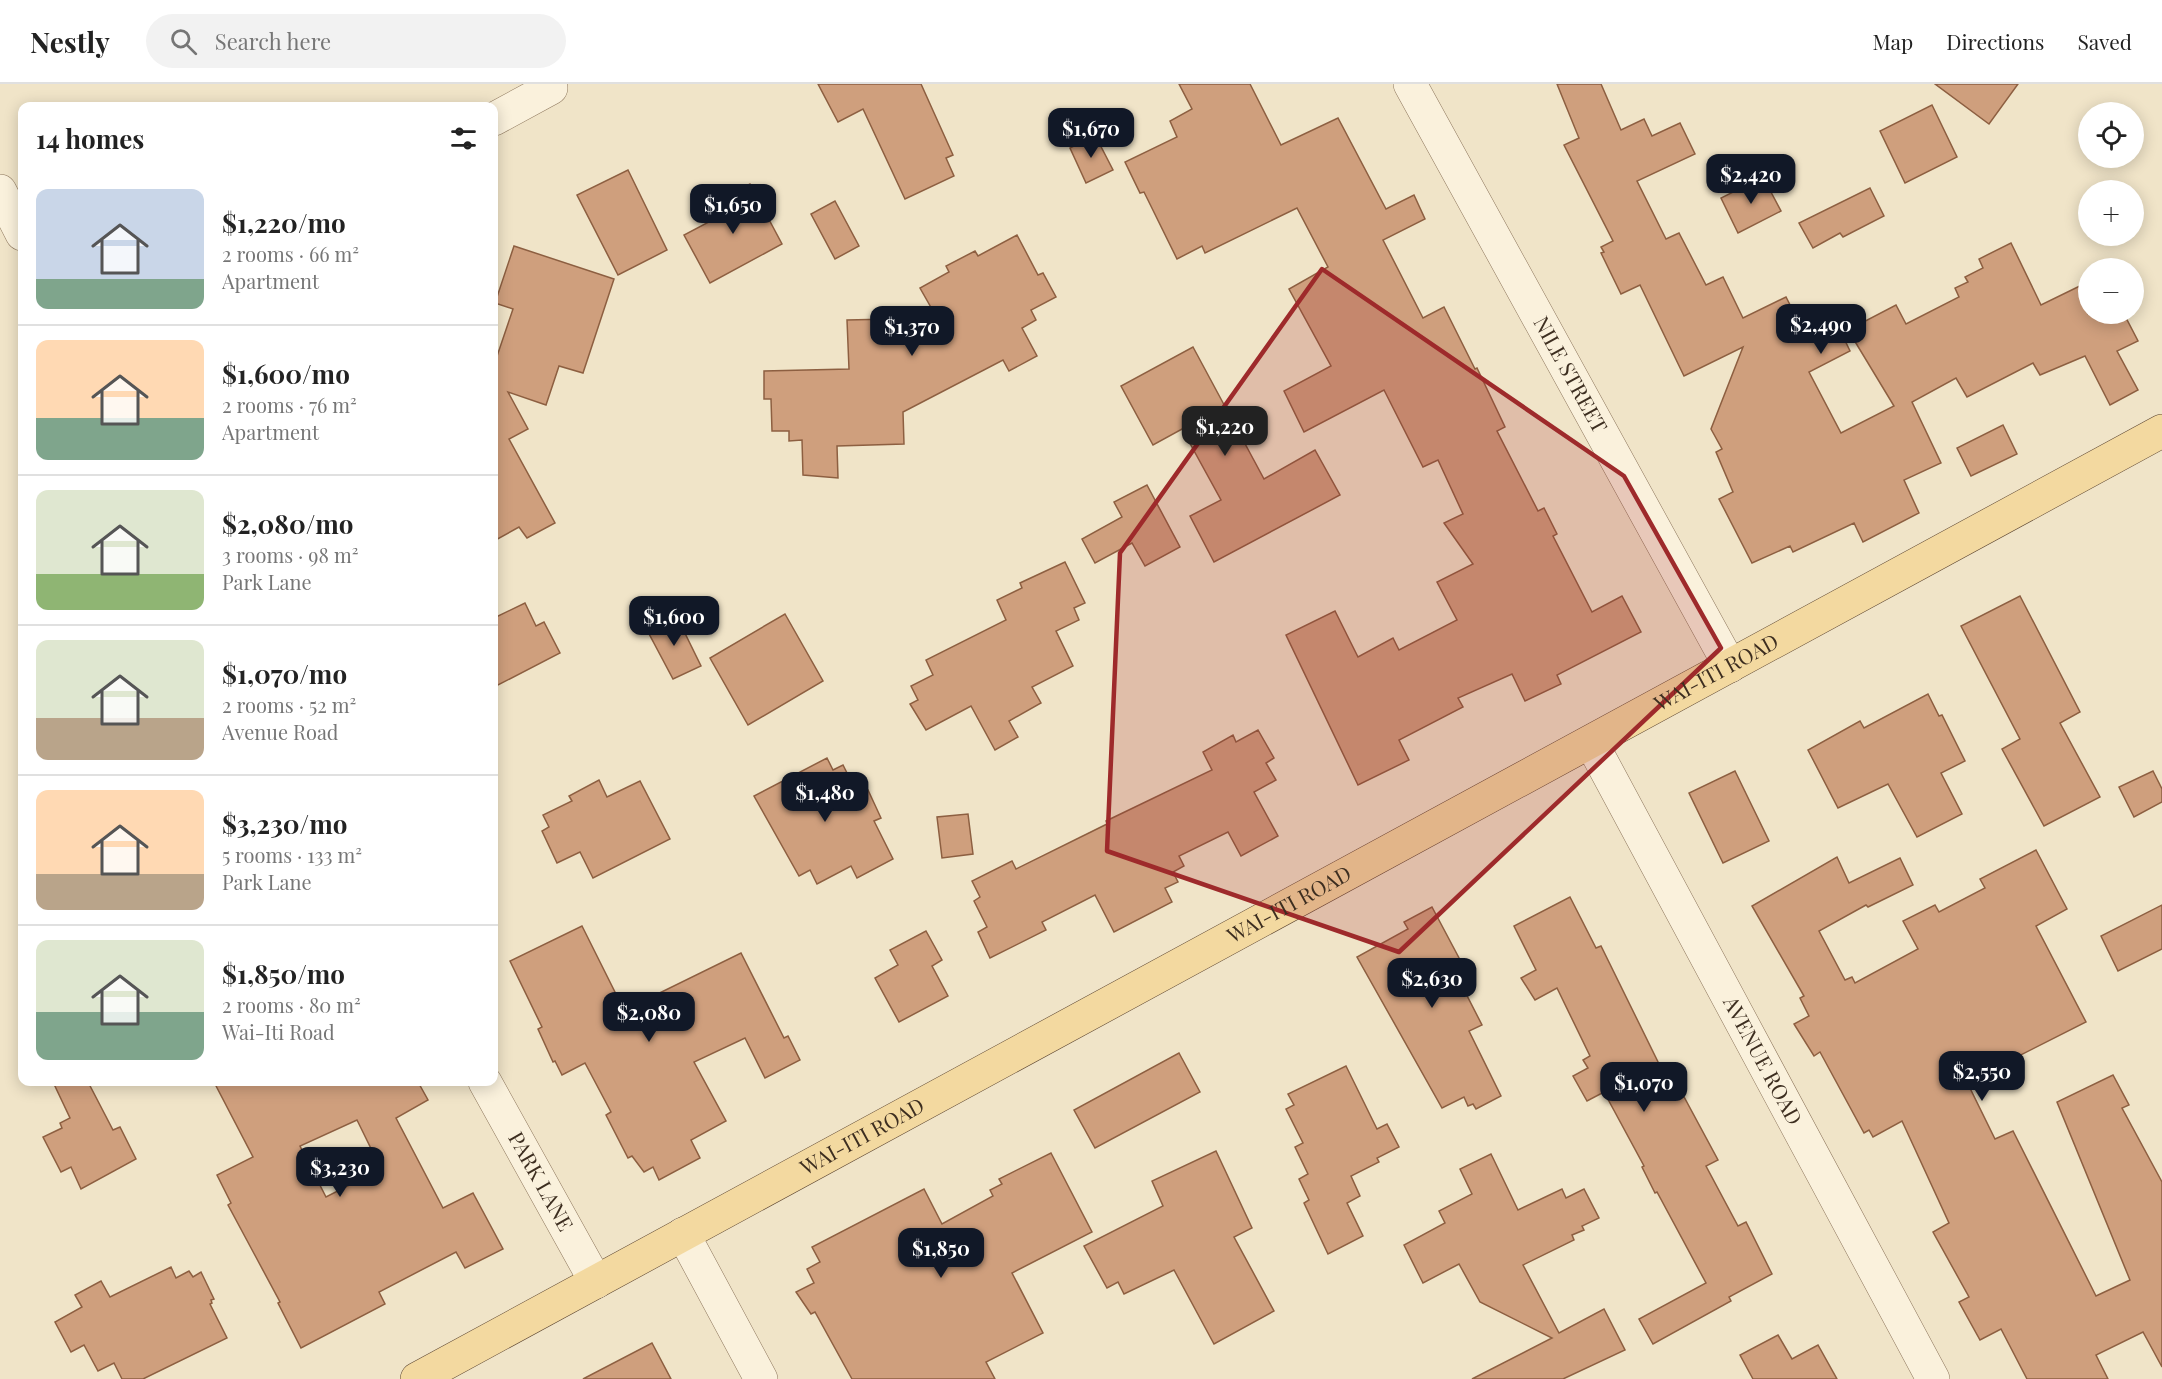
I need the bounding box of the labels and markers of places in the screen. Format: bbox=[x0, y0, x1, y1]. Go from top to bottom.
pin: $1,670 bbox=[1042, 108, 1140, 159]
pin: $2,420 bbox=[1702, 154, 1800, 205]
pin: $1,650 bbox=[684, 184, 782, 235]
pin: $2,490 bbox=[1772, 304, 1870, 355]
pin: $1,370 bbox=[863, 306, 961, 357]
pin: $1,220 bbox=[1176, 406, 1274, 457]
pin: $1,600 bbox=[625, 596, 723, 647]
pin: $1,480 bbox=[776, 772, 874, 823]
pin: $2,630 bbox=[1383, 958, 1481, 1009]
pin: $2,080 bbox=[600, 992, 698, 1043]
pin: $2,550 bbox=[1933, 1051, 2031, 1102]
pin: $1,070 bbox=[1595, 1062, 1693, 1113]
pin: $3,230 bbox=[291, 1147, 389, 1198]
pin: $1,850 bbox=[892, 1228, 990, 1279]

